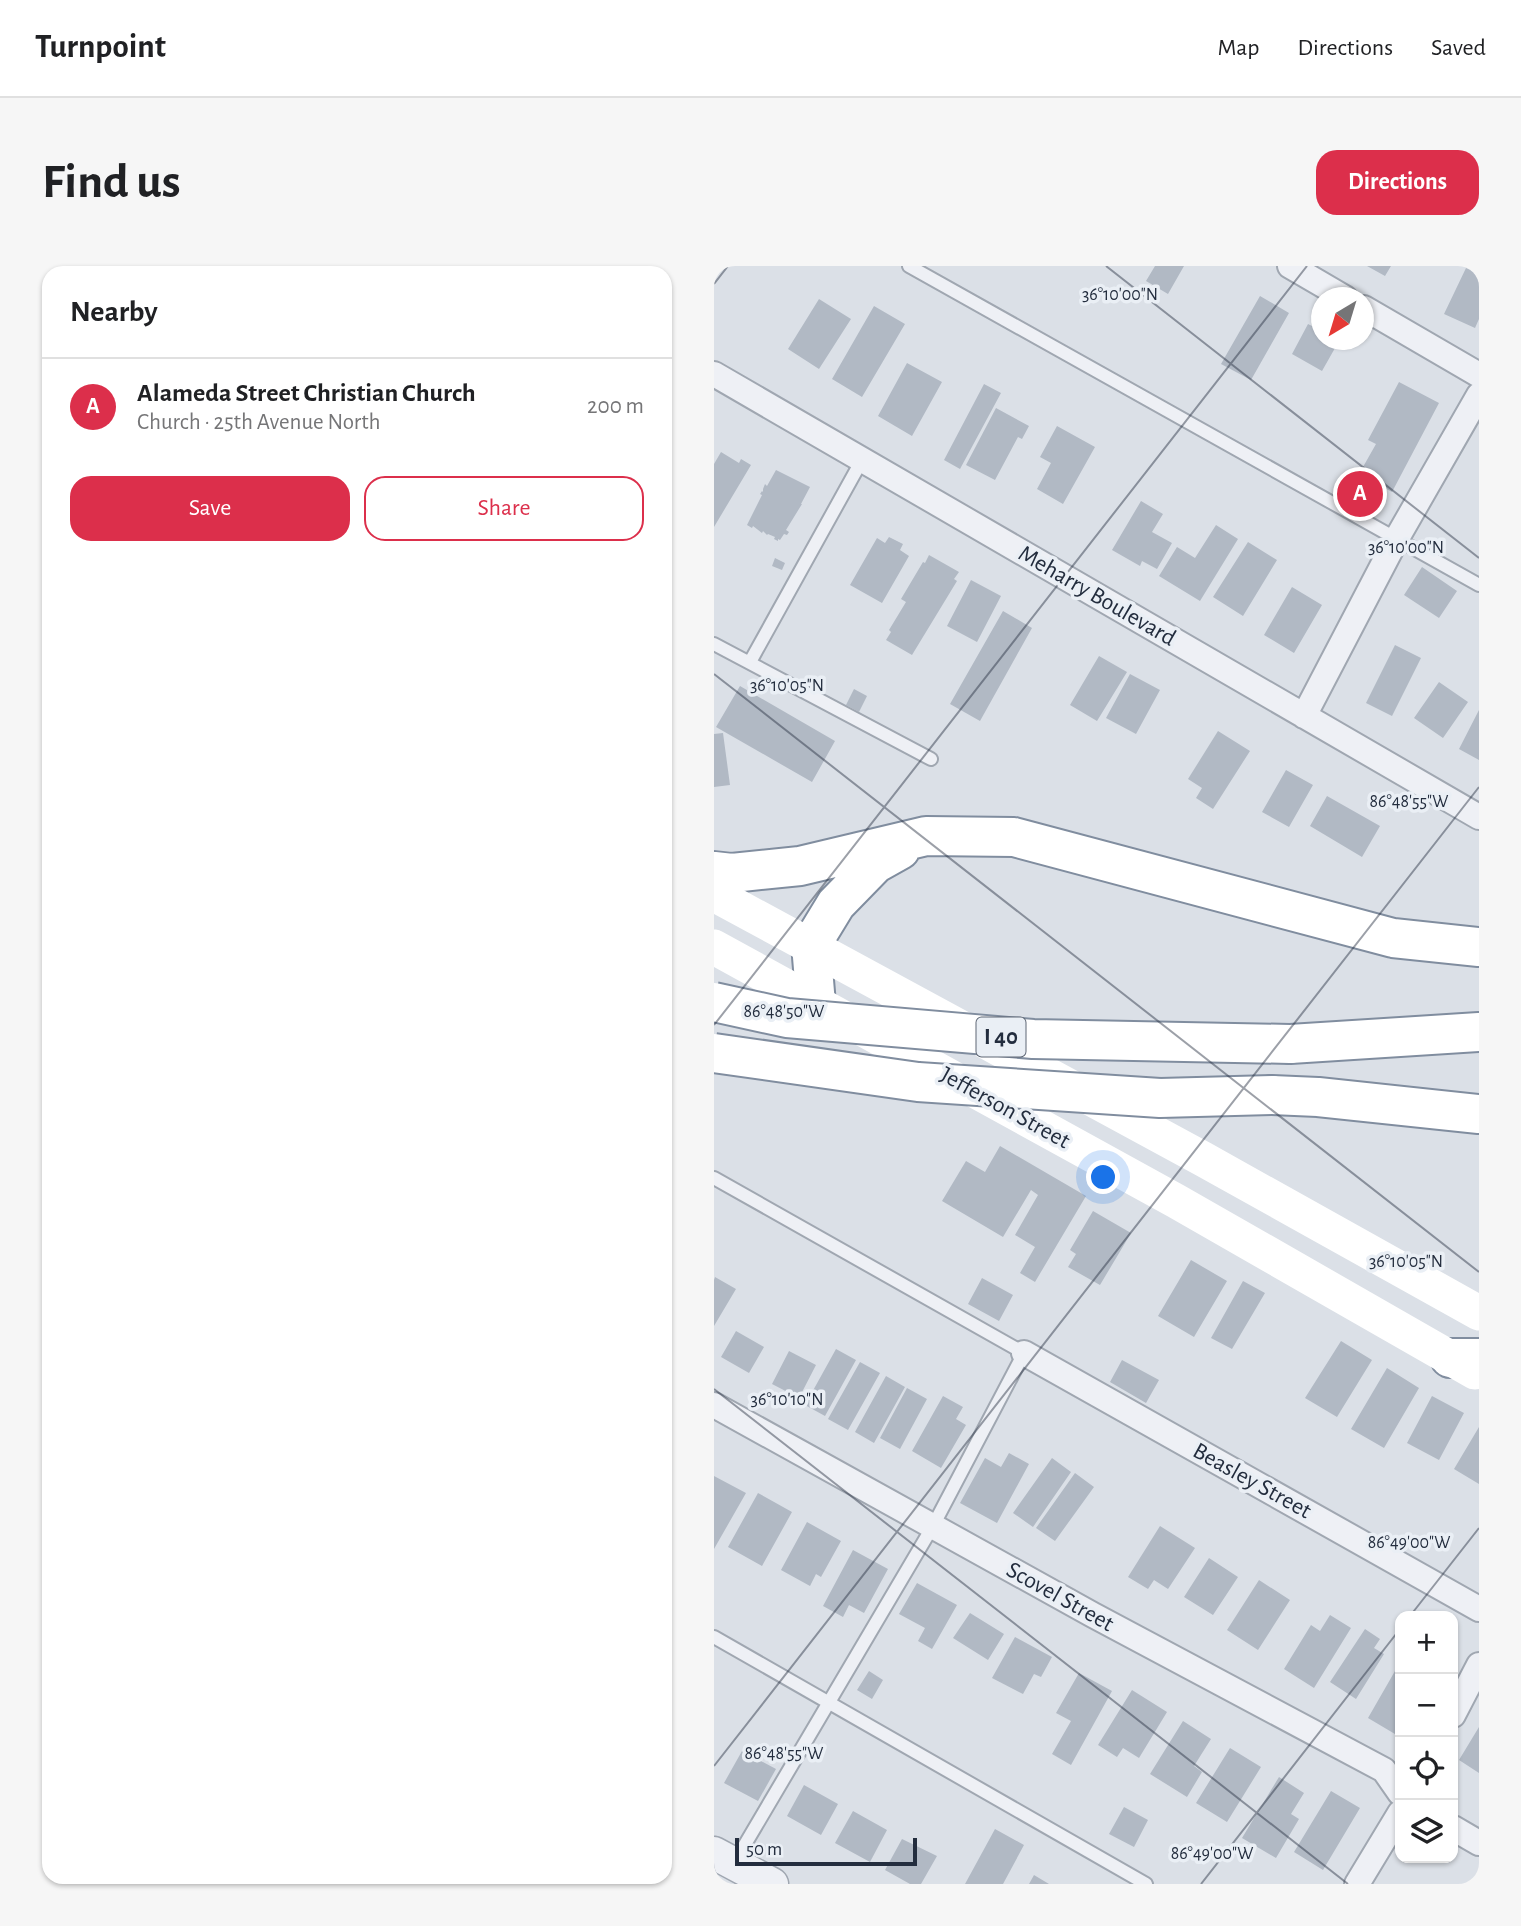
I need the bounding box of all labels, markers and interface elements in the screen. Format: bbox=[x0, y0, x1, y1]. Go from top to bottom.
text: Turnpoint bbox=[35, 31, 166, 64]
text: Map bbox=[1217, 36, 1259, 60]
text: Directions bbox=[1297, 36, 1393, 60]
text: Saved bbox=[1431, 36, 1486, 60]
button: Directions bbox=[1316, 150, 1479, 215]
text: Find us bbox=[42, 158, 181, 207]
text: 36°10'00"N bbox=[1082, 286, 1158, 304]
north arrow bbox=[1311, 287, 1374, 350]
text: Nearby bbox=[70, 297, 158, 327]
text: Alameda Street Christian Church bbox=[137, 380, 476, 406]
text: A bbox=[86, 395, 100, 418]
text: 200 m bbox=[587, 395, 644, 418]
text: Church · 25th Avenue North bbox=[137, 411, 381, 434]
pin: A bbox=[1337, 468, 1383, 520]
button: Save bbox=[70, 476, 350, 541]
button: Share bbox=[364, 476, 644, 541]
text: 36°10'00"N bbox=[1368, 539, 1444, 557]
street label: Meharry Boulevard bbox=[1014, 541, 1180, 651]
text: 36°10'05"N bbox=[750, 677, 824, 695]
text: 86°48'55"W bbox=[1370, 793, 1448, 811]
text: 86°48'50"W bbox=[744, 1003, 824, 1021]
road number: I 40 bbox=[976, 1017, 1026, 1056]
street label: Jefferson Street bbox=[936, 1063, 1074, 1154]
your location bbox=[1086, 1160, 1120, 1194]
text: 36°10'05"N bbox=[1369, 1253, 1443, 1271]
text: 36°10'10"N bbox=[751, 1391, 823, 1409]
street label: Beasley Street bbox=[1189, 1439, 1316, 1524]
text: 86°49'00"W bbox=[1368, 1534, 1450, 1552]
street label: Scovel Street bbox=[1002, 1558, 1118, 1636]
map controls bbox=[1395, 1611, 1458, 1863]
button: + bbox=[1395, 1611, 1458, 1674]
button: − bbox=[1395, 1674, 1458, 1737]
button: locate bbox=[1395, 1737, 1458, 1800]
text: 86°48'55"W bbox=[745, 1745, 823, 1763]
button: layers bbox=[1395, 1800, 1458, 1863]
scale bar bbox=[735, 1835, 917, 1867]
text: 50 m bbox=[746, 1840, 782, 1859]
text: 86°49'00"W bbox=[1171, 1845, 1253, 1863]

